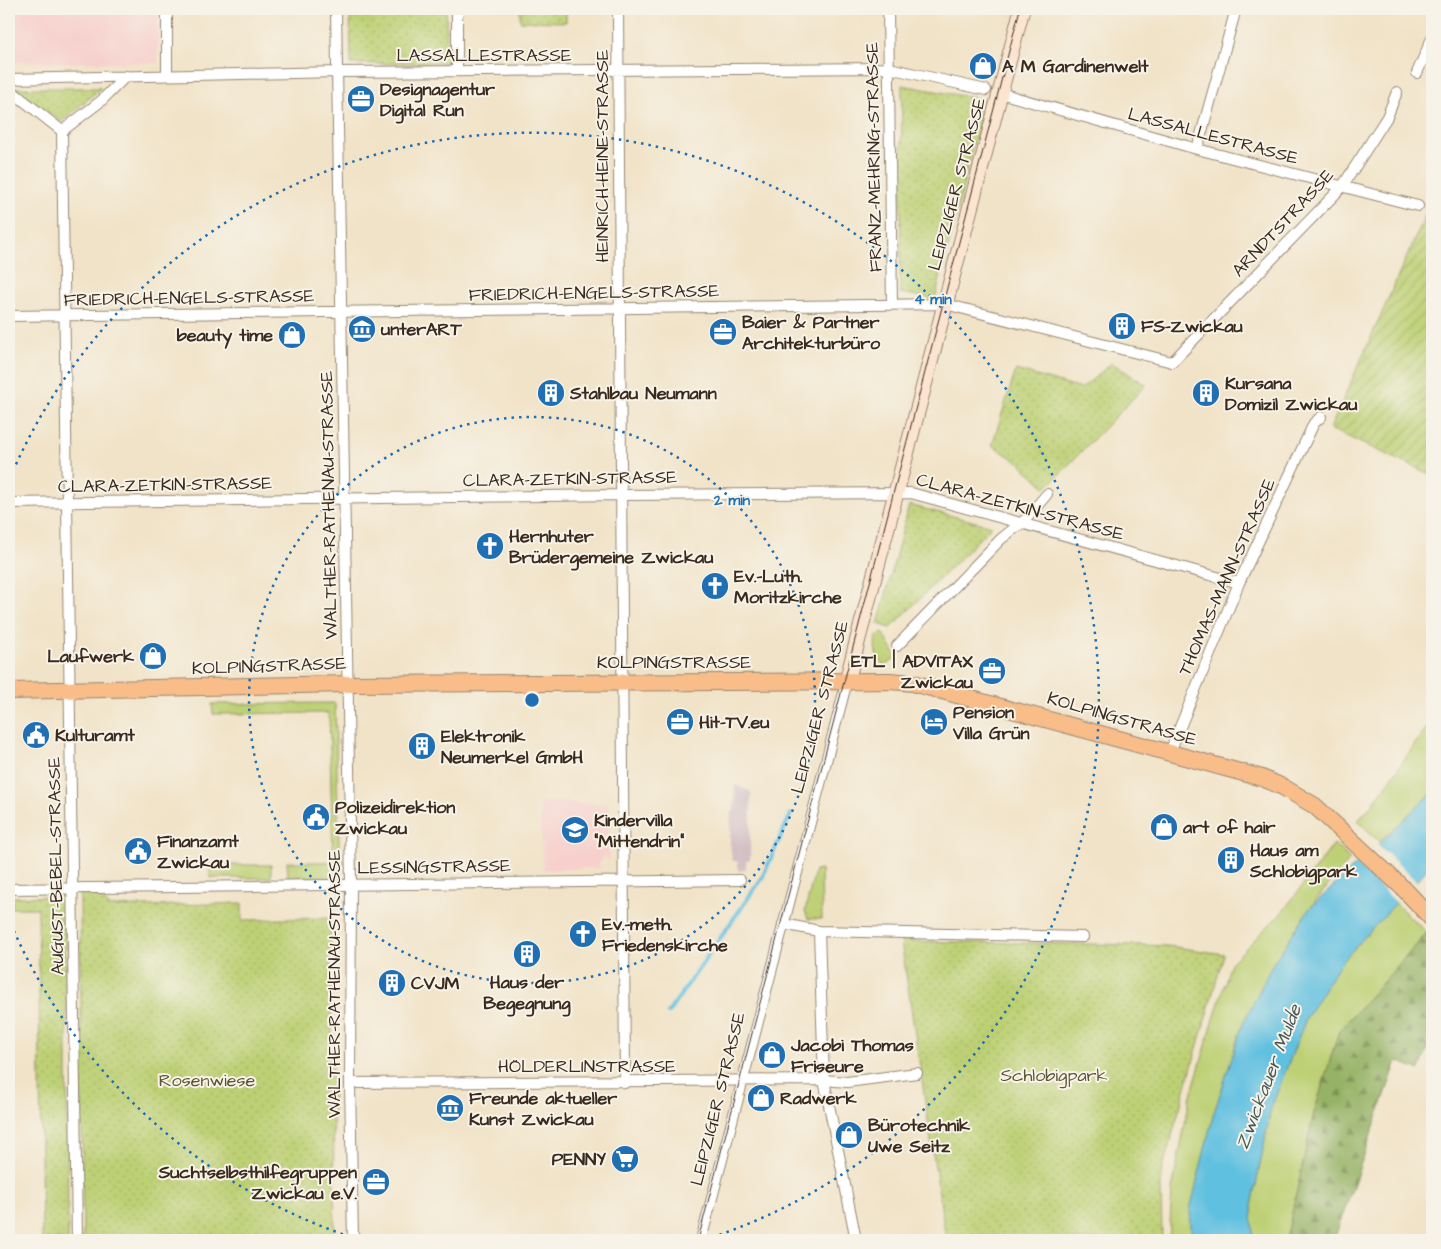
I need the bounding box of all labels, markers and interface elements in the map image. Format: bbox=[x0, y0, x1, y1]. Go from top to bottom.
street label: FRANZ-MEHRING-STRASSE bbox=[859, 41, 889, 272]
street label: LASSALLESTRASSE bbox=[396, 43, 572, 68]
street label: HEINRICH-HEINE-STRASSE bbox=[590, 49, 615, 263]
shop icon: A M Gardinenwelt bbox=[968, 51, 998, 81]
place label: A M Gardinenwelt bbox=[1002, 54, 1149, 79]
place label: Designagentur Digital Run bbox=[380, 77, 495, 124]
office icon: Designagentur Digital Run bbox=[346, 84, 376, 114]
street label: LEIPZIGER STRASSE bbox=[922, 94, 992, 273]
street label: LASSALLESTRASSE bbox=[1125, 101, 1301, 171]
street label: ARNDTSTRASSE bbox=[1226, 163, 1340, 283]
street label: FRIEDRICH-ENGELS-STRASSE bbox=[468, 278, 720, 308]
street label: FRIEDRICH-ENGELS-STRASSE bbox=[63, 283, 315, 313]
text: 4 min bbox=[914, 289, 952, 310]
place label: Baier & Partner Architekturbüro bbox=[742, 310, 881, 356]
building icon: FS-Zwickau bbox=[1107, 311, 1137, 341]
museum icon: unterART bbox=[347, 314, 377, 344]
place label: FS-Zwickau bbox=[1141, 314, 1243, 339]
place label: unterART bbox=[380, 317, 462, 342]
office icon: Baier & Partner Architekturbüro bbox=[708, 317, 738, 347]
shop icon: beauty time bbox=[277, 320, 307, 350]
place label: beauty time bbox=[177, 323, 273, 349]
street label: WALTHER-RATHENAU-STRASSE bbox=[314, 370, 344, 640]
place label: Kursana Domizil Zwickau bbox=[1225, 371, 1357, 417]
building icon: Stahlbau Neumann bbox=[536, 378, 566, 408]
building icon: Kursana Domizil Zwickau bbox=[1191, 378, 1221, 408]
place label: Stahlbau Neumann bbox=[569, 381, 717, 406]
street label: CLARA-ZETKIN-STRASSE bbox=[463, 465, 678, 493]
street label: CLARA-ZETKIN-STRASSE bbox=[913, 467, 1127, 547]
street label: CLARA-ZETKIN-STRASSE bbox=[58, 471, 273, 499]
street label: THOMAS-MANN-STRASSE bbox=[1172, 474, 1282, 679]
text: 2 min bbox=[713, 490, 751, 511]
place label: Hernhuter Brüdergemeine Zwickau bbox=[509, 524, 713, 571]
church icon: Hernhuter Brüdergemeine Zwickau bbox=[475, 531, 505, 561]
place label: Ev.-Luth. Moritzkirche bbox=[734, 564, 842, 610]
church icon: Ev.-Luth. Moritzkirche bbox=[700, 571, 730, 601]
street label: LEIPZIGER STRASSE bbox=[785, 617, 855, 796]
shop icon: Laufwerk bbox=[138, 641, 168, 671]
place label: Laufwerk bbox=[47, 644, 135, 669]
place label: ETL | ADVITAX Zwickau bbox=[851, 649, 973, 695]
street label: KOLPINGSTRASSE bbox=[597, 650, 751, 675]
street label: KOLPINGSTRASSE bbox=[191, 651, 347, 681]
office icon: ETL | ADVITAX Zwickau bbox=[977, 656, 1007, 686]
street label: KOLPINGSTRASSE bbox=[1044, 686, 1200, 752]
centre of rings bbox=[523, 691, 541, 709]
place label: Pension Villa Grün bbox=[952, 700, 1030, 746]
office icon: Hit-TV.eu bbox=[665, 707, 695, 737]
hotel icon: Pension Villa Grün bbox=[919, 707, 949, 737]
place label: Hit-TV.eu bbox=[699, 710, 769, 735]
public building icon: Kulturamt bbox=[21, 720, 51, 750]
place label: Kulturamt bbox=[55, 723, 135, 748]
place label: Elektronik Neumerkel GmbH bbox=[441, 724, 583, 770]
building icon: Elektronik Neumerkel GmbH bbox=[407, 731, 437, 761]
street label: AUGUST-BEBEL-STRASSE bbox=[42, 756, 70, 975]
place label: Polizeidirektion Zwickau bbox=[335, 795, 455, 841]
public building icon: Polizeidirektion Zwickau bbox=[301, 802, 331, 832]
place label: Kindervilla "Mittendrin" bbox=[594, 808, 685, 854]
shop icon: art of hair bbox=[1149, 812, 1179, 842]
school or university icon: Kindervilla "Mittendrin" bbox=[560, 815, 590, 845]
place label: art of hair bbox=[1182, 815, 1275, 840]
place label: Finanzamt Zwickau bbox=[157, 829, 239, 875]
public building icon: Finanzamt Zwickau bbox=[123, 836, 153, 866]
place label: Haus am Schlobigpark bbox=[1249, 838, 1358, 885]
building icon: Haus am Schlobigpark bbox=[1216, 845, 1246, 875]
street label: WALTHER-RATHENAU-STRASSE bbox=[322, 849, 347, 1118]
street label: LESSINGSTRASSE bbox=[357, 853, 511, 881]
place label: Ev.-meth. Friedenskirche bbox=[602, 912, 728, 958]
church icon: Ev.-meth. Friedenskirche bbox=[568, 919, 598, 949]
building icon: Haus der Begegnung bbox=[512, 939, 542, 969]
building icon: CVJM bbox=[377, 968, 407, 998]
place label: Haus der Begegnung bbox=[483, 970, 571, 1017]
place label: CVJM bbox=[411, 971, 460, 996]
water label: Zwickauer Mulde bbox=[1229, 999, 1310, 1153]
street label: LEIPZIGER STRASSE bbox=[684, 1009, 752, 1189]
place label: Jacobi Thomas Friseure bbox=[790, 1033, 914, 1079]
shop icon: Jacobi Thomas Friseure bbox=[757, 1040, 787, 1070]
street label: HÖLDERLINSTRASSE bbox=[498, 1054, 676, 1079]
park label: Schlobigpark bbox=[1000, 1063, 1108, 1089]
park label: Rosenwiese bbox=[159, 1068, 256, 1093]
shop icon: Radwerk bbox=[746, 1083, 776, 1113]
place label: Freunde aktueller Kunst Zwickau bbox=[469, 1086, 617, 1132]
place label: Radwerk bbox=[780, 1086, 857, 1111]
museum icon: Freunde aktueller Kunst Zwickau bbox=[435, 1093, 465, 1123]
place label: Bürotechnik Uwe Seitz bbox=[868, 1113, 971, 1159]
shop icon: Bürotechnik Uwe Seitz bbox=[834, 1120, 864, 1150]
supermarket icon: PENNY bbox=[610, 1144, 640, 1174]
place label: PENNY bbox=[552, 1147, 606, 1172]
place label: Suchtselbsthilfegruppen Zwickau e.V. bbox=[158, 1160, 357, 1206]
office icon: Suchtselbsthilfegruppen Zwickau e.V. bbox=[361, 1167, 391, 1197]

